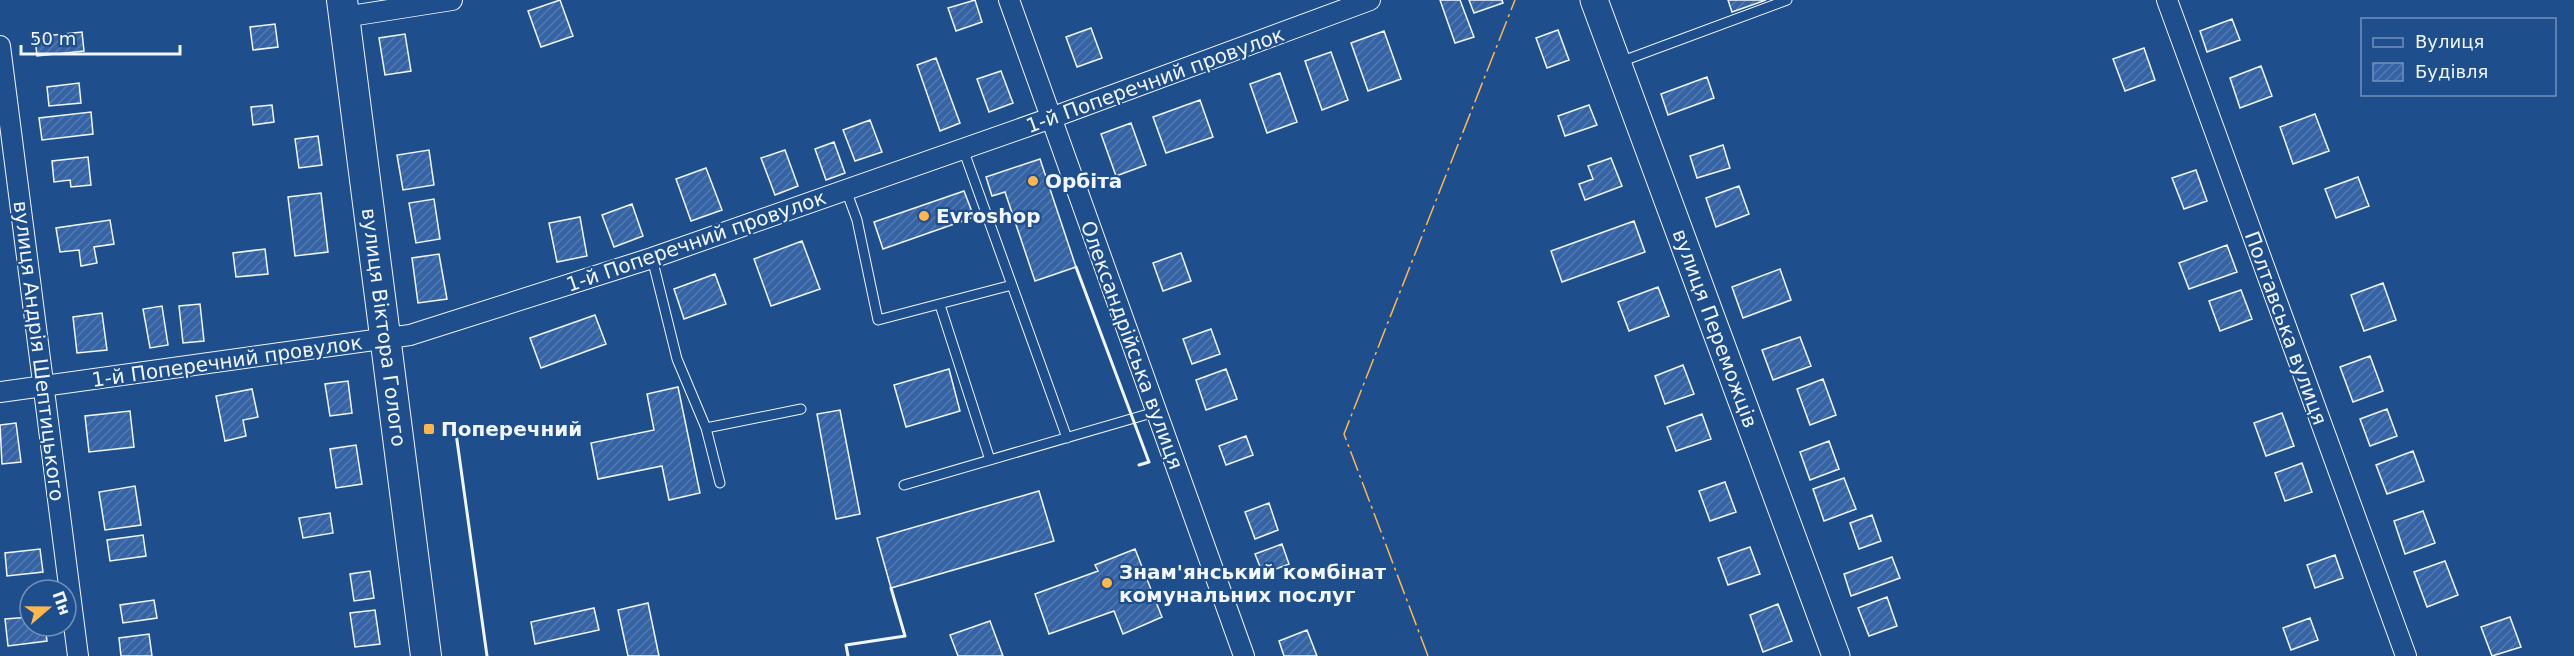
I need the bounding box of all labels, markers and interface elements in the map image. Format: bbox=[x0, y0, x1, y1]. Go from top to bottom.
scale bar bbox=[21, 18, 180, 56]
legend bbox=[2361, 18, 2556, 96]
street label: 1-й Поперечний провулок bbox=[1023, 22, 1287, 138]
text: 50 m bbox=[30, 28, 76, 49]
text: Вулиця bbox=[2415, 31, 2484, 52]
text: Будівля bbox=[2415, 61, 2488, 82]
place label: Орбіта bbox=[1045, 169, 1122, 193]
marker: Орбіта bbox=[1026, 174, 1040, 188]
street label: 1-й Поперечний провулок bbox=[563, 185, 829, 297]
street label: вулиця Андрія Шептицького bbox=[9, 199, 69, 503]
place label: Evroshop bbox=[936, 204, 1041, 228]
street label: вулиця Віктора Голого bbox=[357, 207, 411, 448]
marker: Evroshop bbox=[917, 209, 931, 223]
street label: Олександрійська вулиця bbox=[1076, 217, 1188, 473]
street label: вулиця Переможців bbox=[1668, 226, 1763, 431]
street label: Полтавська вулиця bbox=[2240, 228, 2332, 428]
street label: 1-й Поперечний провулок bbox=[90, 330, 364, 392]
place label: Поперечний bbox=[441, 417, 582, 441]
marker: Поперечний bbox=[422, 422, 436, 436]
place label: Знам'янський комбінат комунальних послуг bbox=[1119, 560, 1387, 607]
marker: Знам'янський комбінат комунальних послуг bbox=[1100, 576, 1114, 590]
north arrow bbox=[18, 578, 78, 638]
text: Пн bbox=[49, 588, 75, 618]

